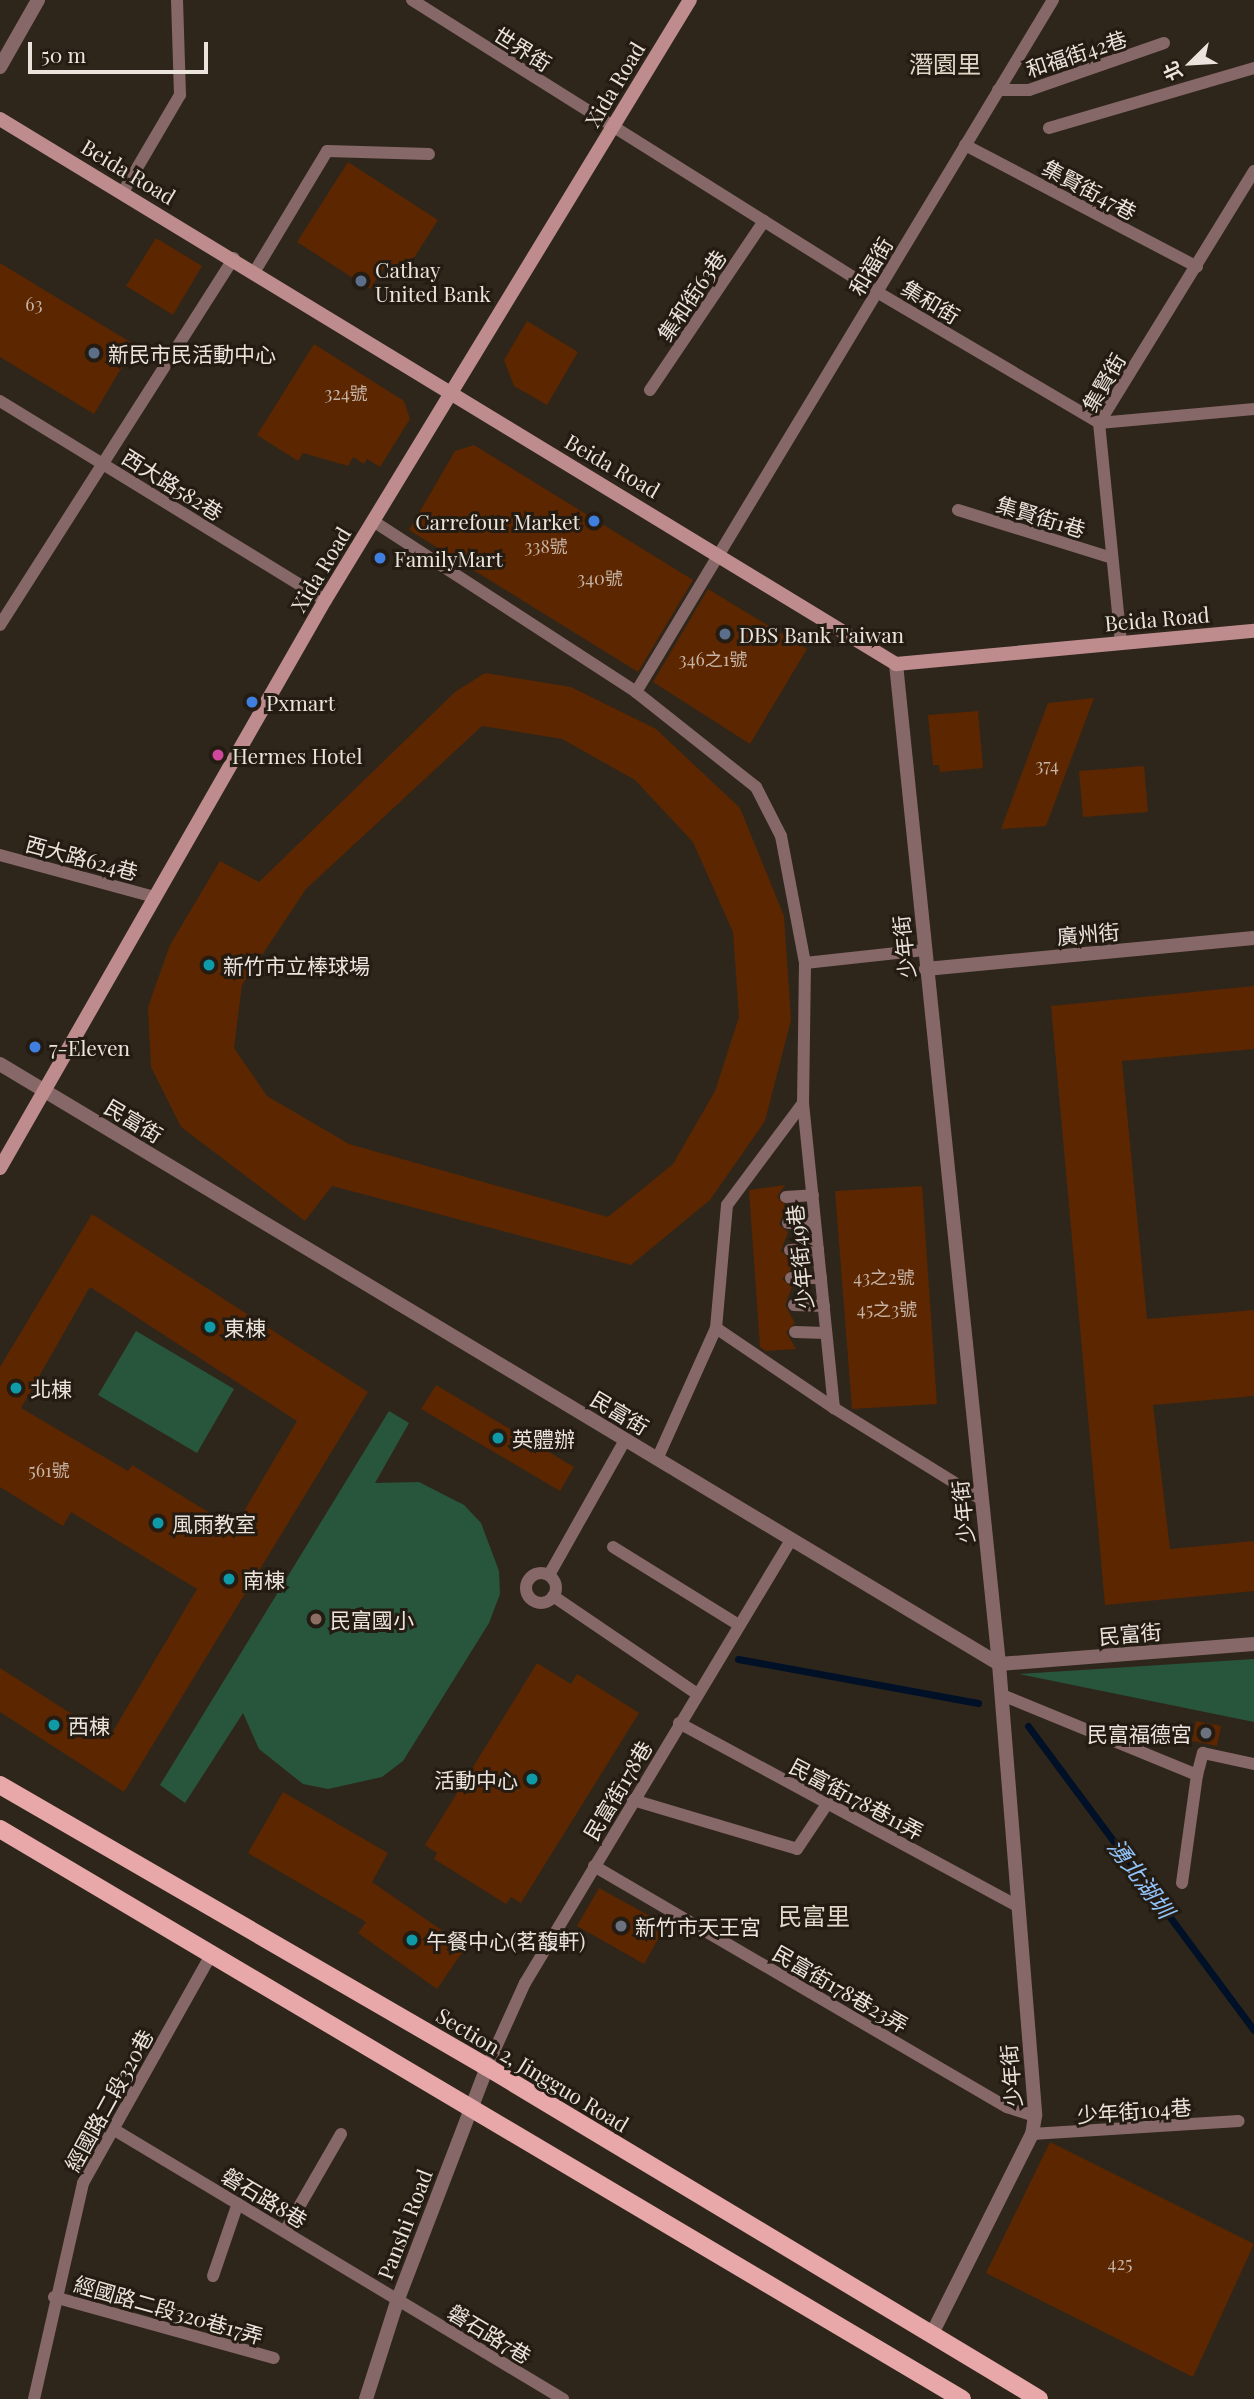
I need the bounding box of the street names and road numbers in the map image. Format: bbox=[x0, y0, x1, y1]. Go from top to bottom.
street label: 世界街 bbox=[490, 21, 556, 75]
street label: 和福街42巷 bbox=[1022, 25, 1130, 81]
street label: Xida Road bbox=[579, 37, 649, 131]
street label: Beida Road bbox=[77, 133, 181, 209]
street label: 集賢街47巷 bbox=[1039, 154, 1141, 224]
street label: 和福街 bbox=[843, 233, 897, 299]
street label: 集和街63巷 bbox=[651, 245, 731, 345]
street label: 集和街 bbox=[898, 274, 964, 328]
street label: 集賢街 bbox=[1076, 348, 1130, 416]
street label: Beida Road bbox=[561, 428, 665, 502]
street label: 西大路582巷 bbox=[118, 443, 228, 525]
street label: 集賢街1巷 bbox=[993, 491, 1089, 541]
street label: Xida Road bbox=[285, 522, 355, 616]
street label: Beida Road bbox=[1103, 601, 1211, 635]
street label: 西大路624巷 bbox=[23, 830, 141, 884]
street label: 少年街 bbox=[887, 914, 919, 980]
street label: 廣州街 bbox=[1056, 918, 1120, 948]
street label: 民富街 bbox=[101, 1093, 167, 1147]
street label: 少年街49巷 bbox=[781, 1203, 817, 1311]
street label: 民富街 bbox=[587, 1385, 653, 1439]
street label: 少年街 bbox=[946, 1479, 978, 1545]
street label: 民富街 bbox=[1098, 1618, 1162, 1648]
street label: 民富街178巷 bbox=[578, 1736, 656, 1844]
street label: 民富街178巷11弄 bbox=[786, 1752, 928, 1844]
street label: 民富街178巷23弄 bbox=[769, 1939, 913, 2037]
street label: Section 2, Jingguo Road bbox=[432, 2002, 634, 2136]
street label: 經國路二段320巷 bbox=[59, 2025, 157, 2175]
street label: 少年街 bbox=[995, 2044, 1025, 2108]
street label: 少年街104巷 bbox=[1076, 2093, 1192, 2127]
street label: 磐石路8巷 bbox=[218, 2162, 312, 2232]
street label: Panshi Road bbox=[371, 2165, 437, 2283]
street label: 經國路二段320巷17弄 bbox=[72, 2270, 266, 2348]
street label: 磐石路7巷 bbox=[444, 2298, 536, 2368]

